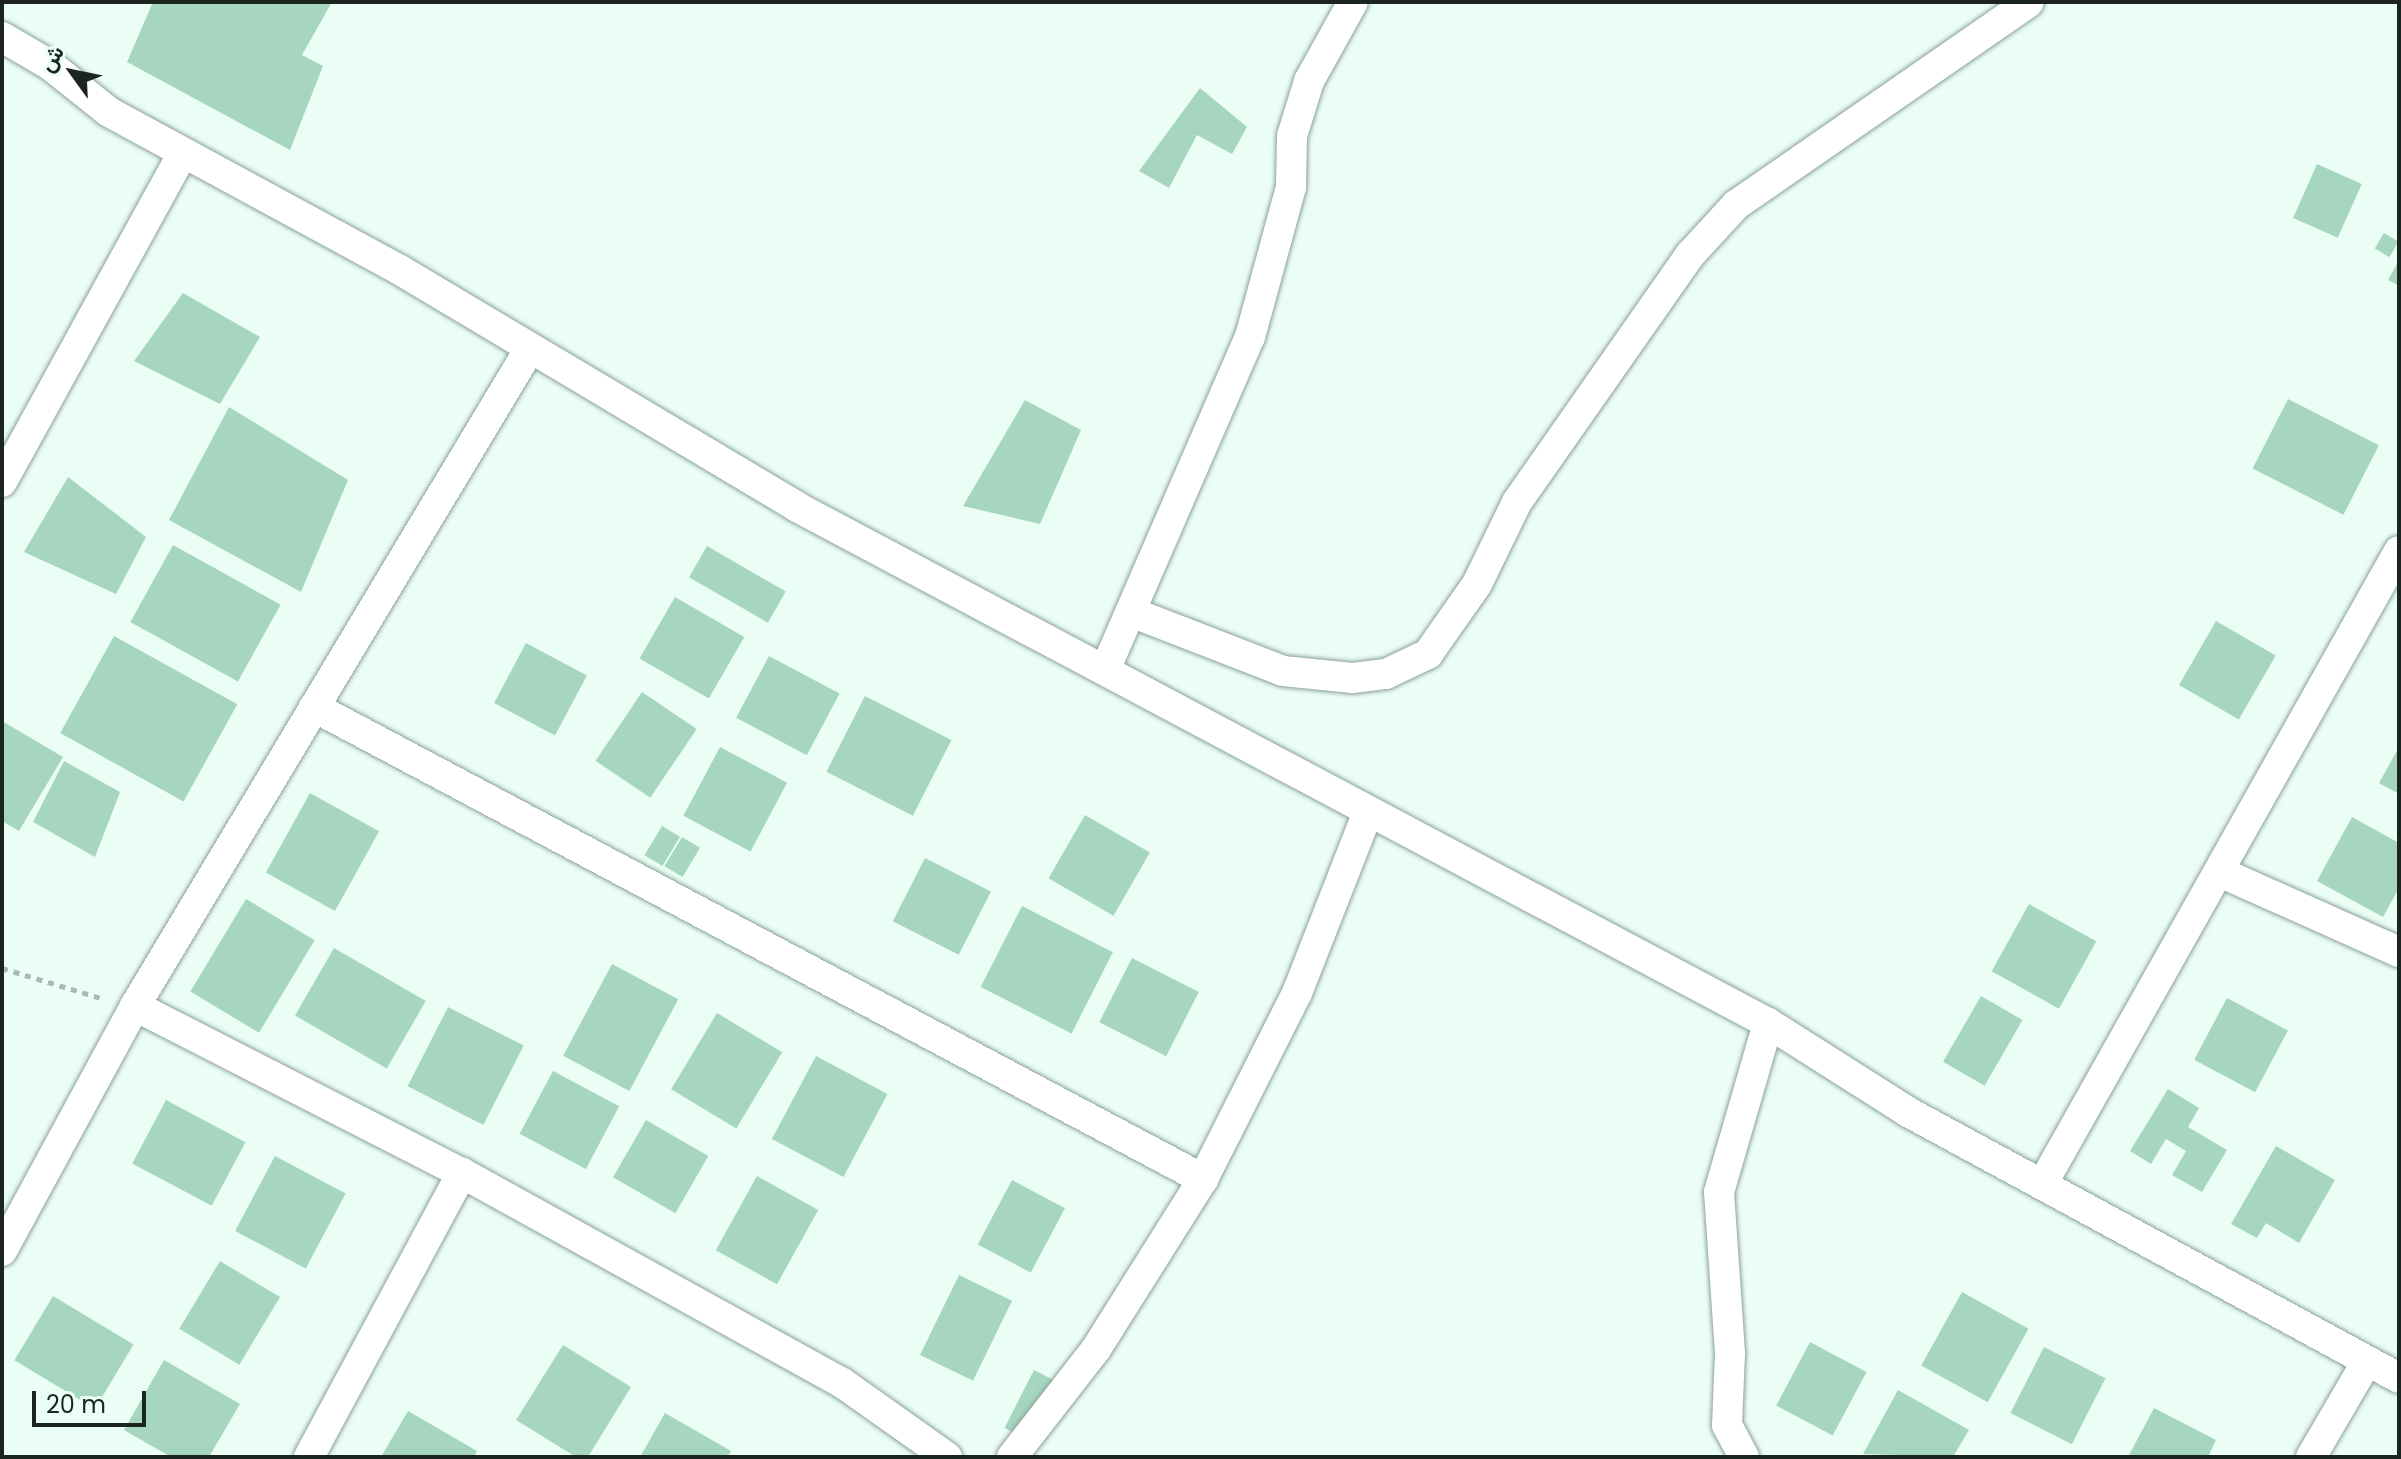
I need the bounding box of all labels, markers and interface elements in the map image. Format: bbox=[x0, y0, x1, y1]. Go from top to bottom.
north arrow bbox=[32, 32, 112, 112]
text: ش bbox=[31, 39, 72, 78]
scale bar bbox=[36, 1375, 150, 1425]
text: 20 m bbox=[46, 1388, 106, 1421]

